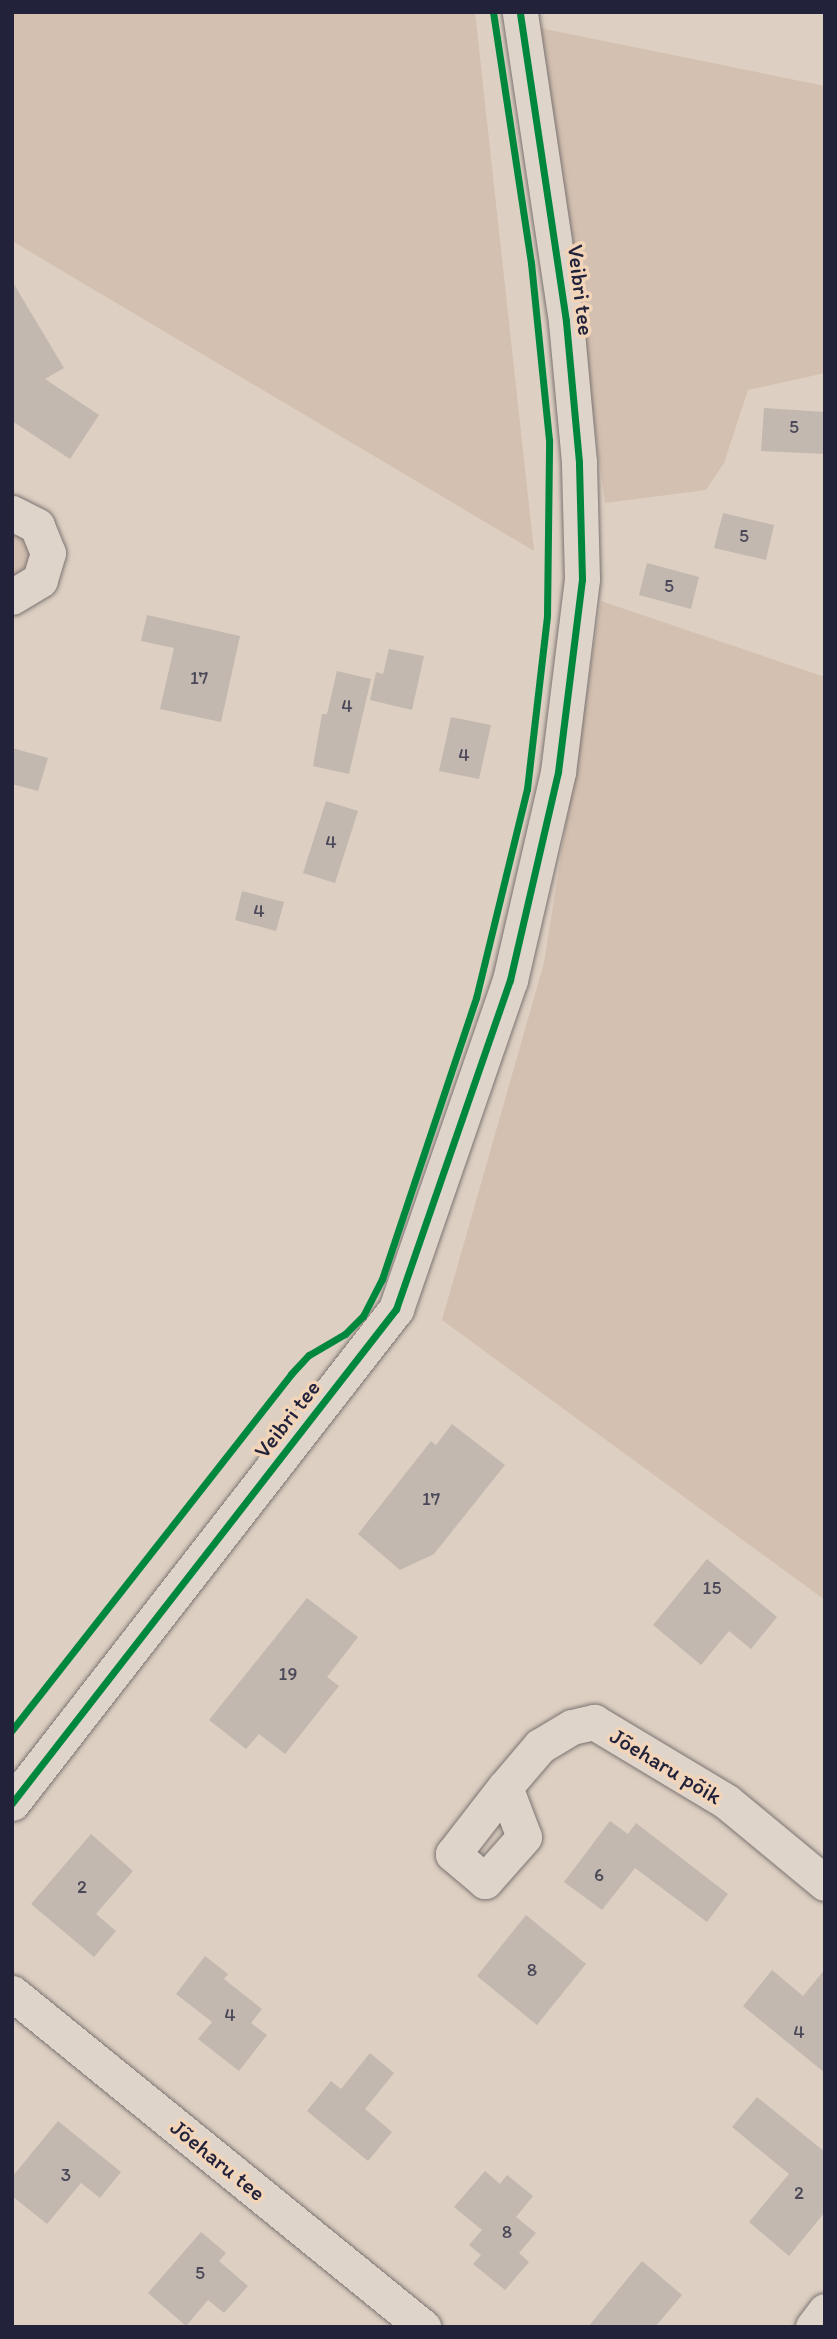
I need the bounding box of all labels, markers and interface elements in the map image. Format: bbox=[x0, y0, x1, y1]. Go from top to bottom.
street label: Veibri tee bbox=[562, 243, 600, 337]
house number: 5 bbox=[789, 416, 799, 438]
house number: 5 bbox=[739, 525, 749, 547]
house number: 5 bbox=[664, 575, 674, 597]
house number: 17 bbox=[190, 667, 208, 689]
house number: 4 bbox=[341, 695, 353, 717]
house number: 4 bbox=[458, 744, 470, 766]
house number: 4 bbox=[325, 831, 337, 853]
house number: 4 bbox=[253, 900, 265, 922]
street label: Veibri tee bbox=[248, 1374, 326, 1464]
house number: 17 bbox=[422, 1488, 440, 1510]
house number: 15 bbox=[703, 1577, 721, 1599]
house number: 19 bbox=[279, 1663, 297, 1685]
street label: Jõeharu põik bbox=[605, 1722, 727, 1810]
house number: 6 bbox=[594, 1864, 604, 1886]
house number: 2 bbox=[77, 1876, 87, 1898]
house number: 8 bbox=[527, 1959, 537, 1981]
house number: 4 bbox=[224, 2004, 236, 2026]
house number: 4 bbox=[793, 2021, 805, 2043]
street label: Jõeharu tee bbox=[165, 2113, 271, 2207]
house number: 3 bbox=[61, 2164, 71, 2186]
house number: 2 bbox=[794, 2182, 804, 2204]
house number: 8 bbox=[502, 2221, 512, 2243]
house number: 5 bbox=[195, 2262, 205, 2284]

